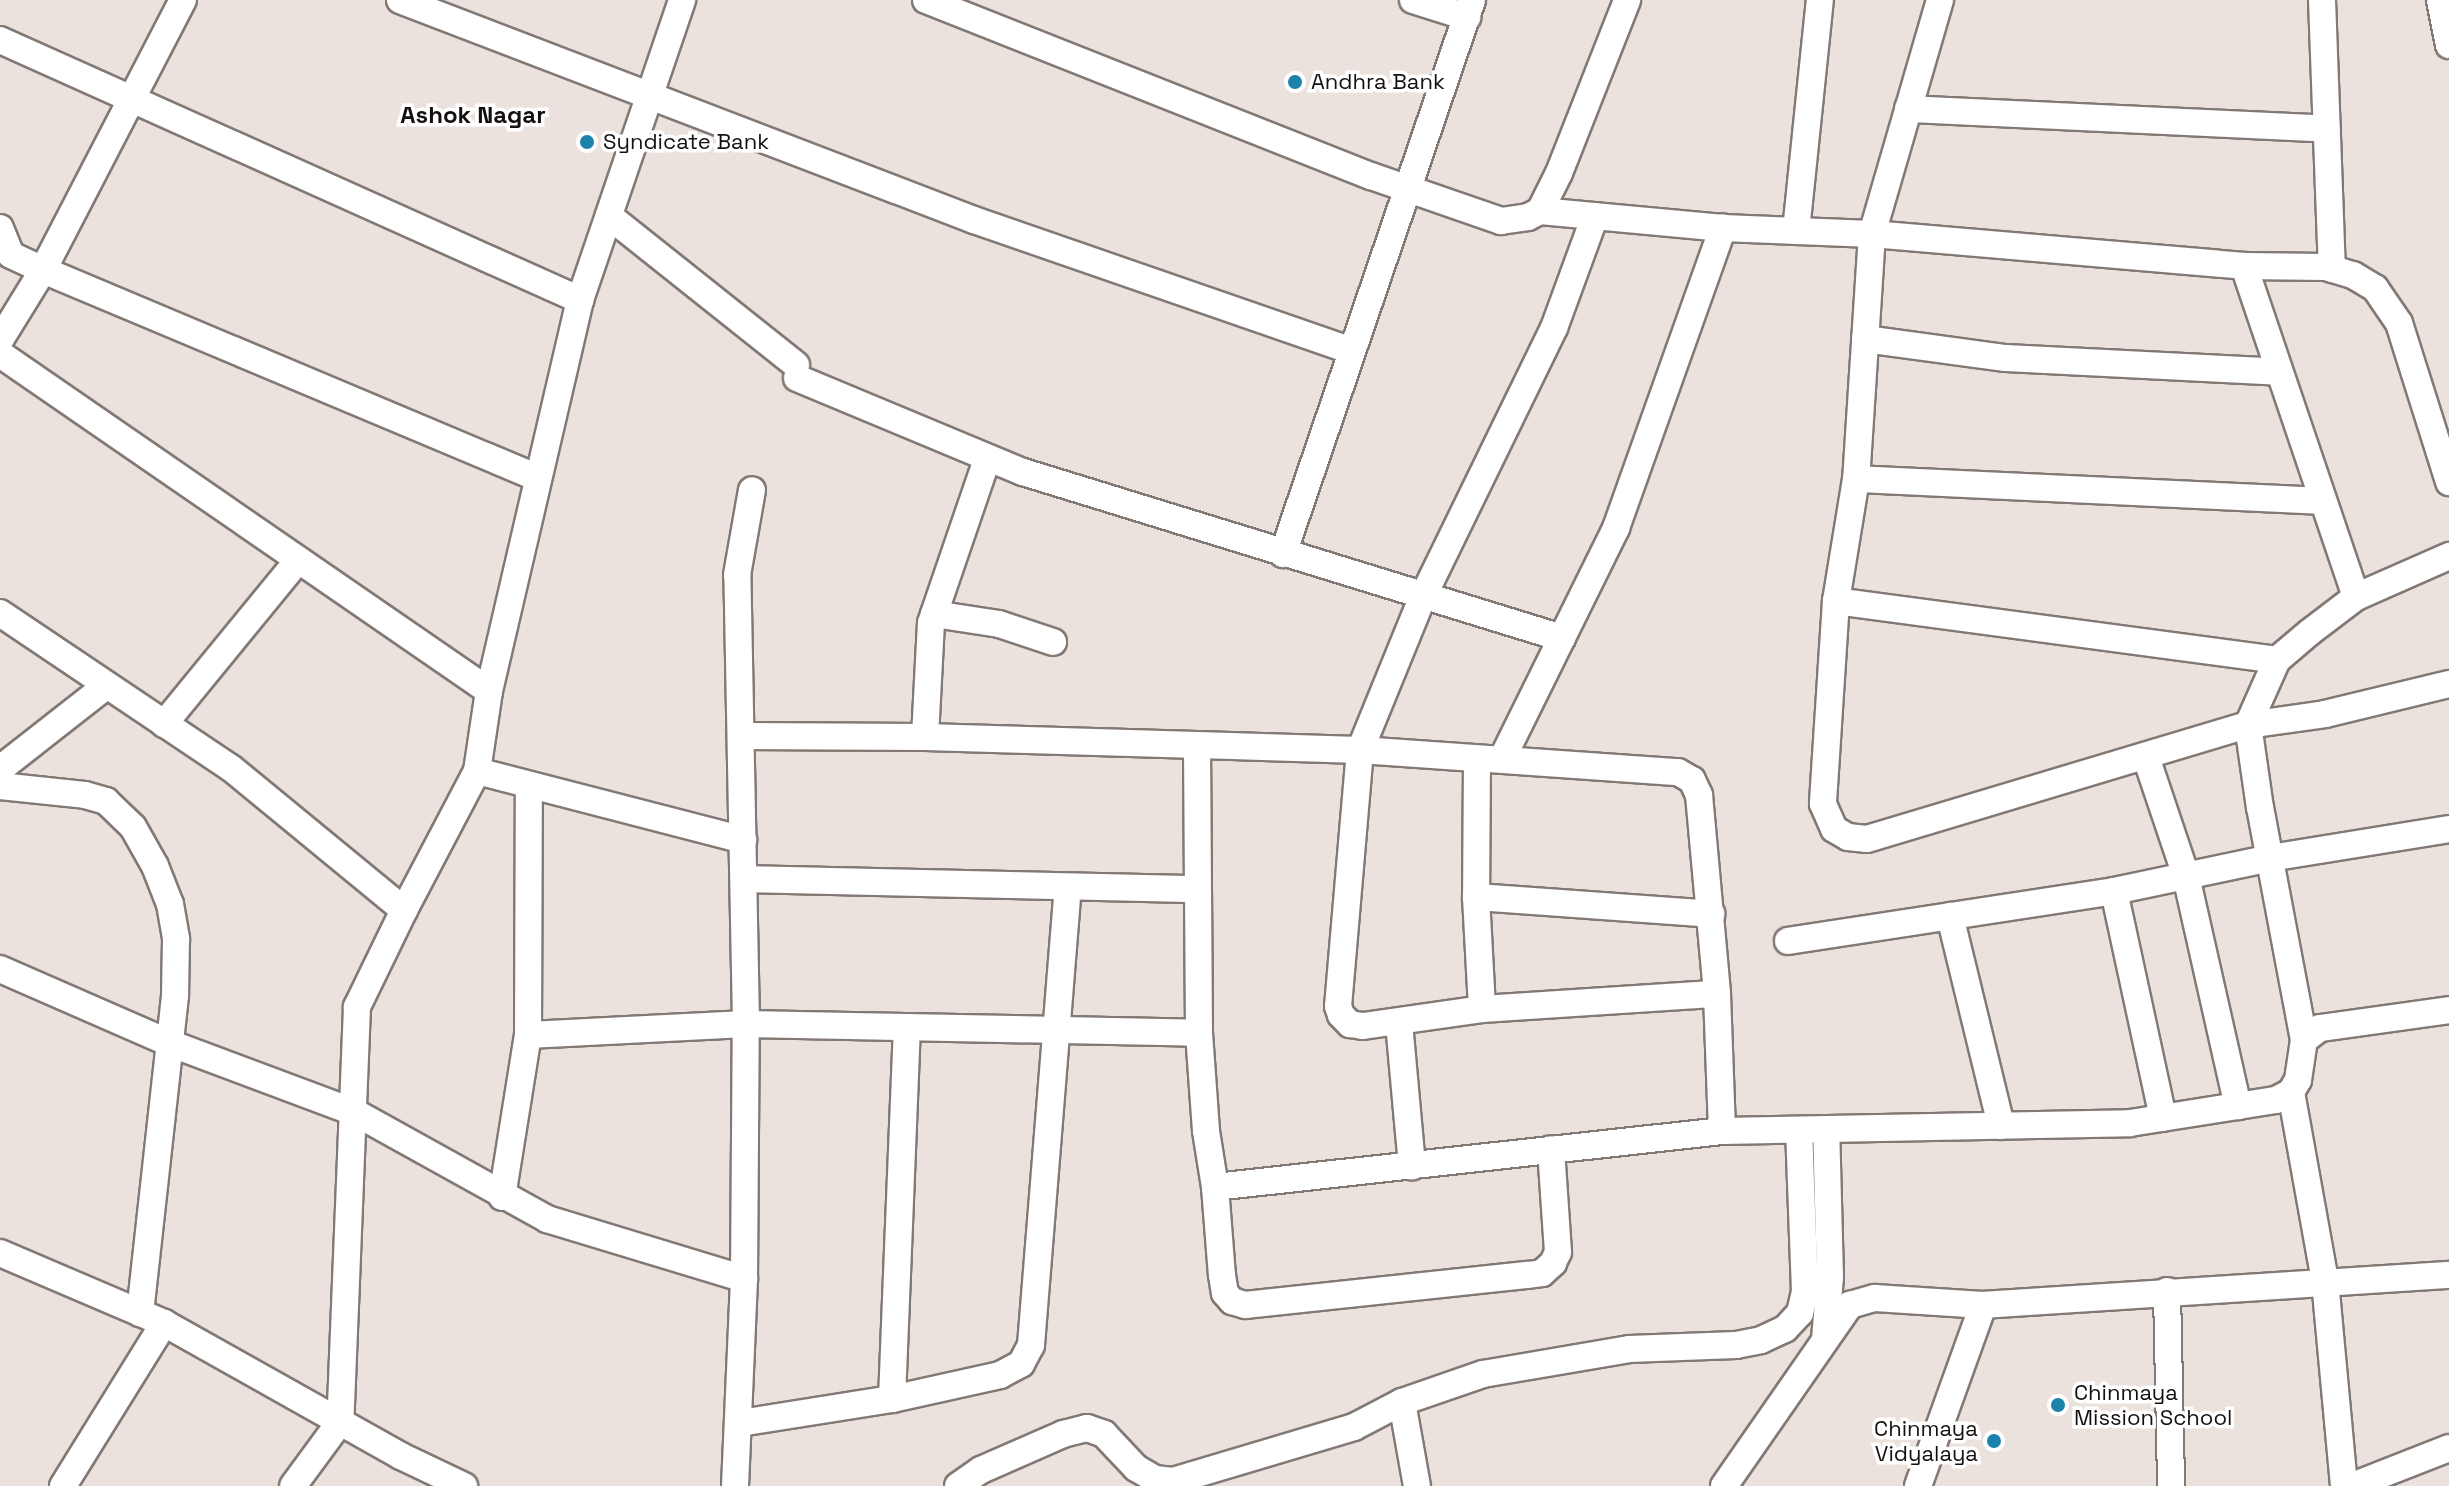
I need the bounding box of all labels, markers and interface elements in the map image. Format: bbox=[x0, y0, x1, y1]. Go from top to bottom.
place label: Andhra Bank bbox=[1311, 69, 1445, 95]
marker: Andhra Bank bbox=[1286, 73, 1304, 91]
district label: Ashok Nagar bbox=[400, 101, 546, 129]
place label: Syndicate Bank bbox=[603, 129, 769, 155]
marker: Syndicate Bank bbox=[578, 133, 596, 151]
place label: Chinmaya Mission School bbox=[2074, 1379, 2232, 1430]
marker: Chinmaya Mission School bbox=[2049, 1396, 2067, 1414]
place label: Chinmaya Vidyalaya bbox=[1874, 1415, 1978, 1466]
marker: Chinmaya Vidyalaya bbox=[1985, 1432, 2003, 1450]

